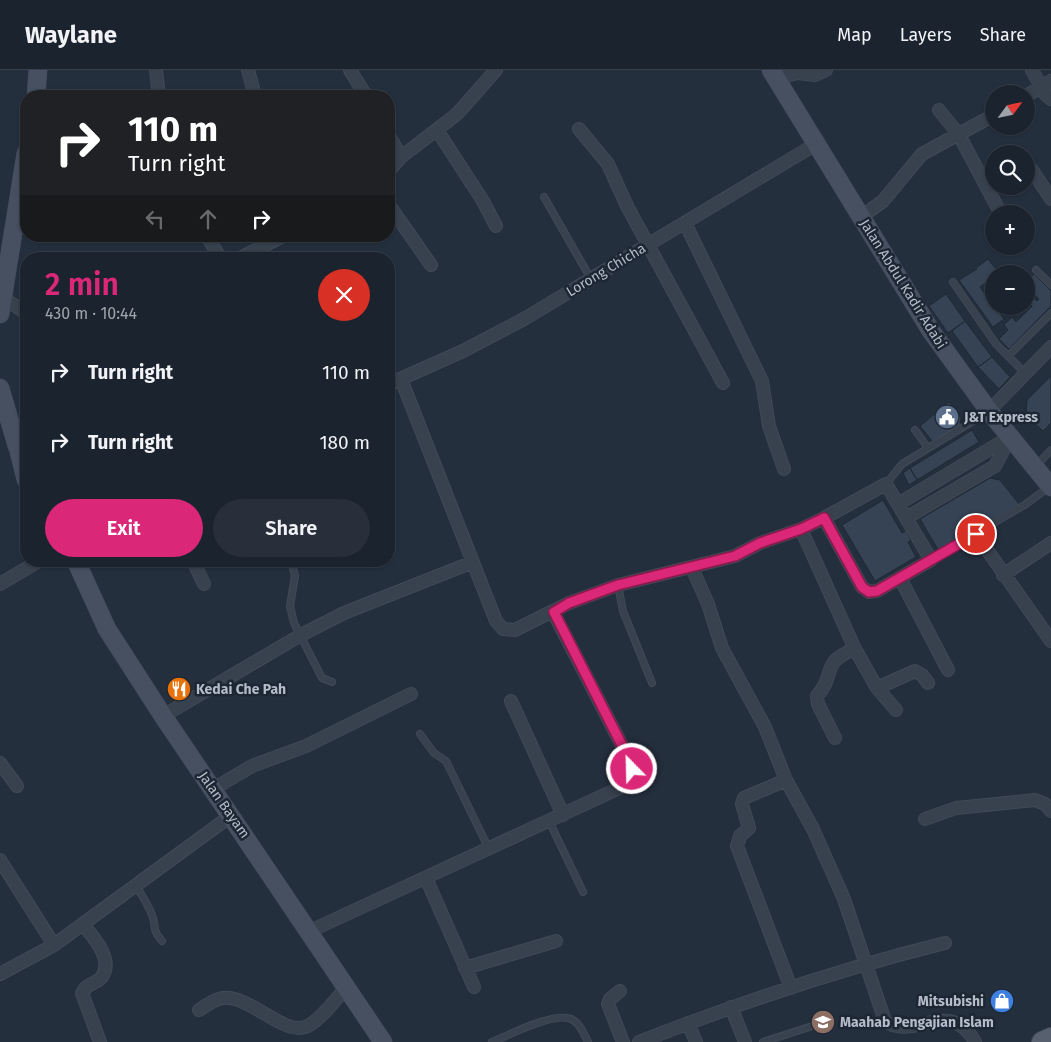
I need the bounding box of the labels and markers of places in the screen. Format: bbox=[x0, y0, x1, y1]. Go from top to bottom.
public building icon: J&T Express bbox=[934, 404, 960, 430]
place label: J&T Express bbox=[963, 409, 1038, 426]
pin bbox=[955, 513, 997, 555]
restaurant icon: Kedai Che Pah bbox=[166, 676, 192, 702]
place label: Kedai Che Pah bbox=[196, 681, 286, 698]
shop icon: Mitsubishi bbox=[989, 988, 1015, 1014]
place label: Mitsubishi bbox=[918, 993, 984, 1010]
school or university icon: Maahab Pengajian Islam bbox=[810, 1009, 836, 1035]
place label: Maahab Pengajian Islam bbox=[840, 1014, 994, 1031]

